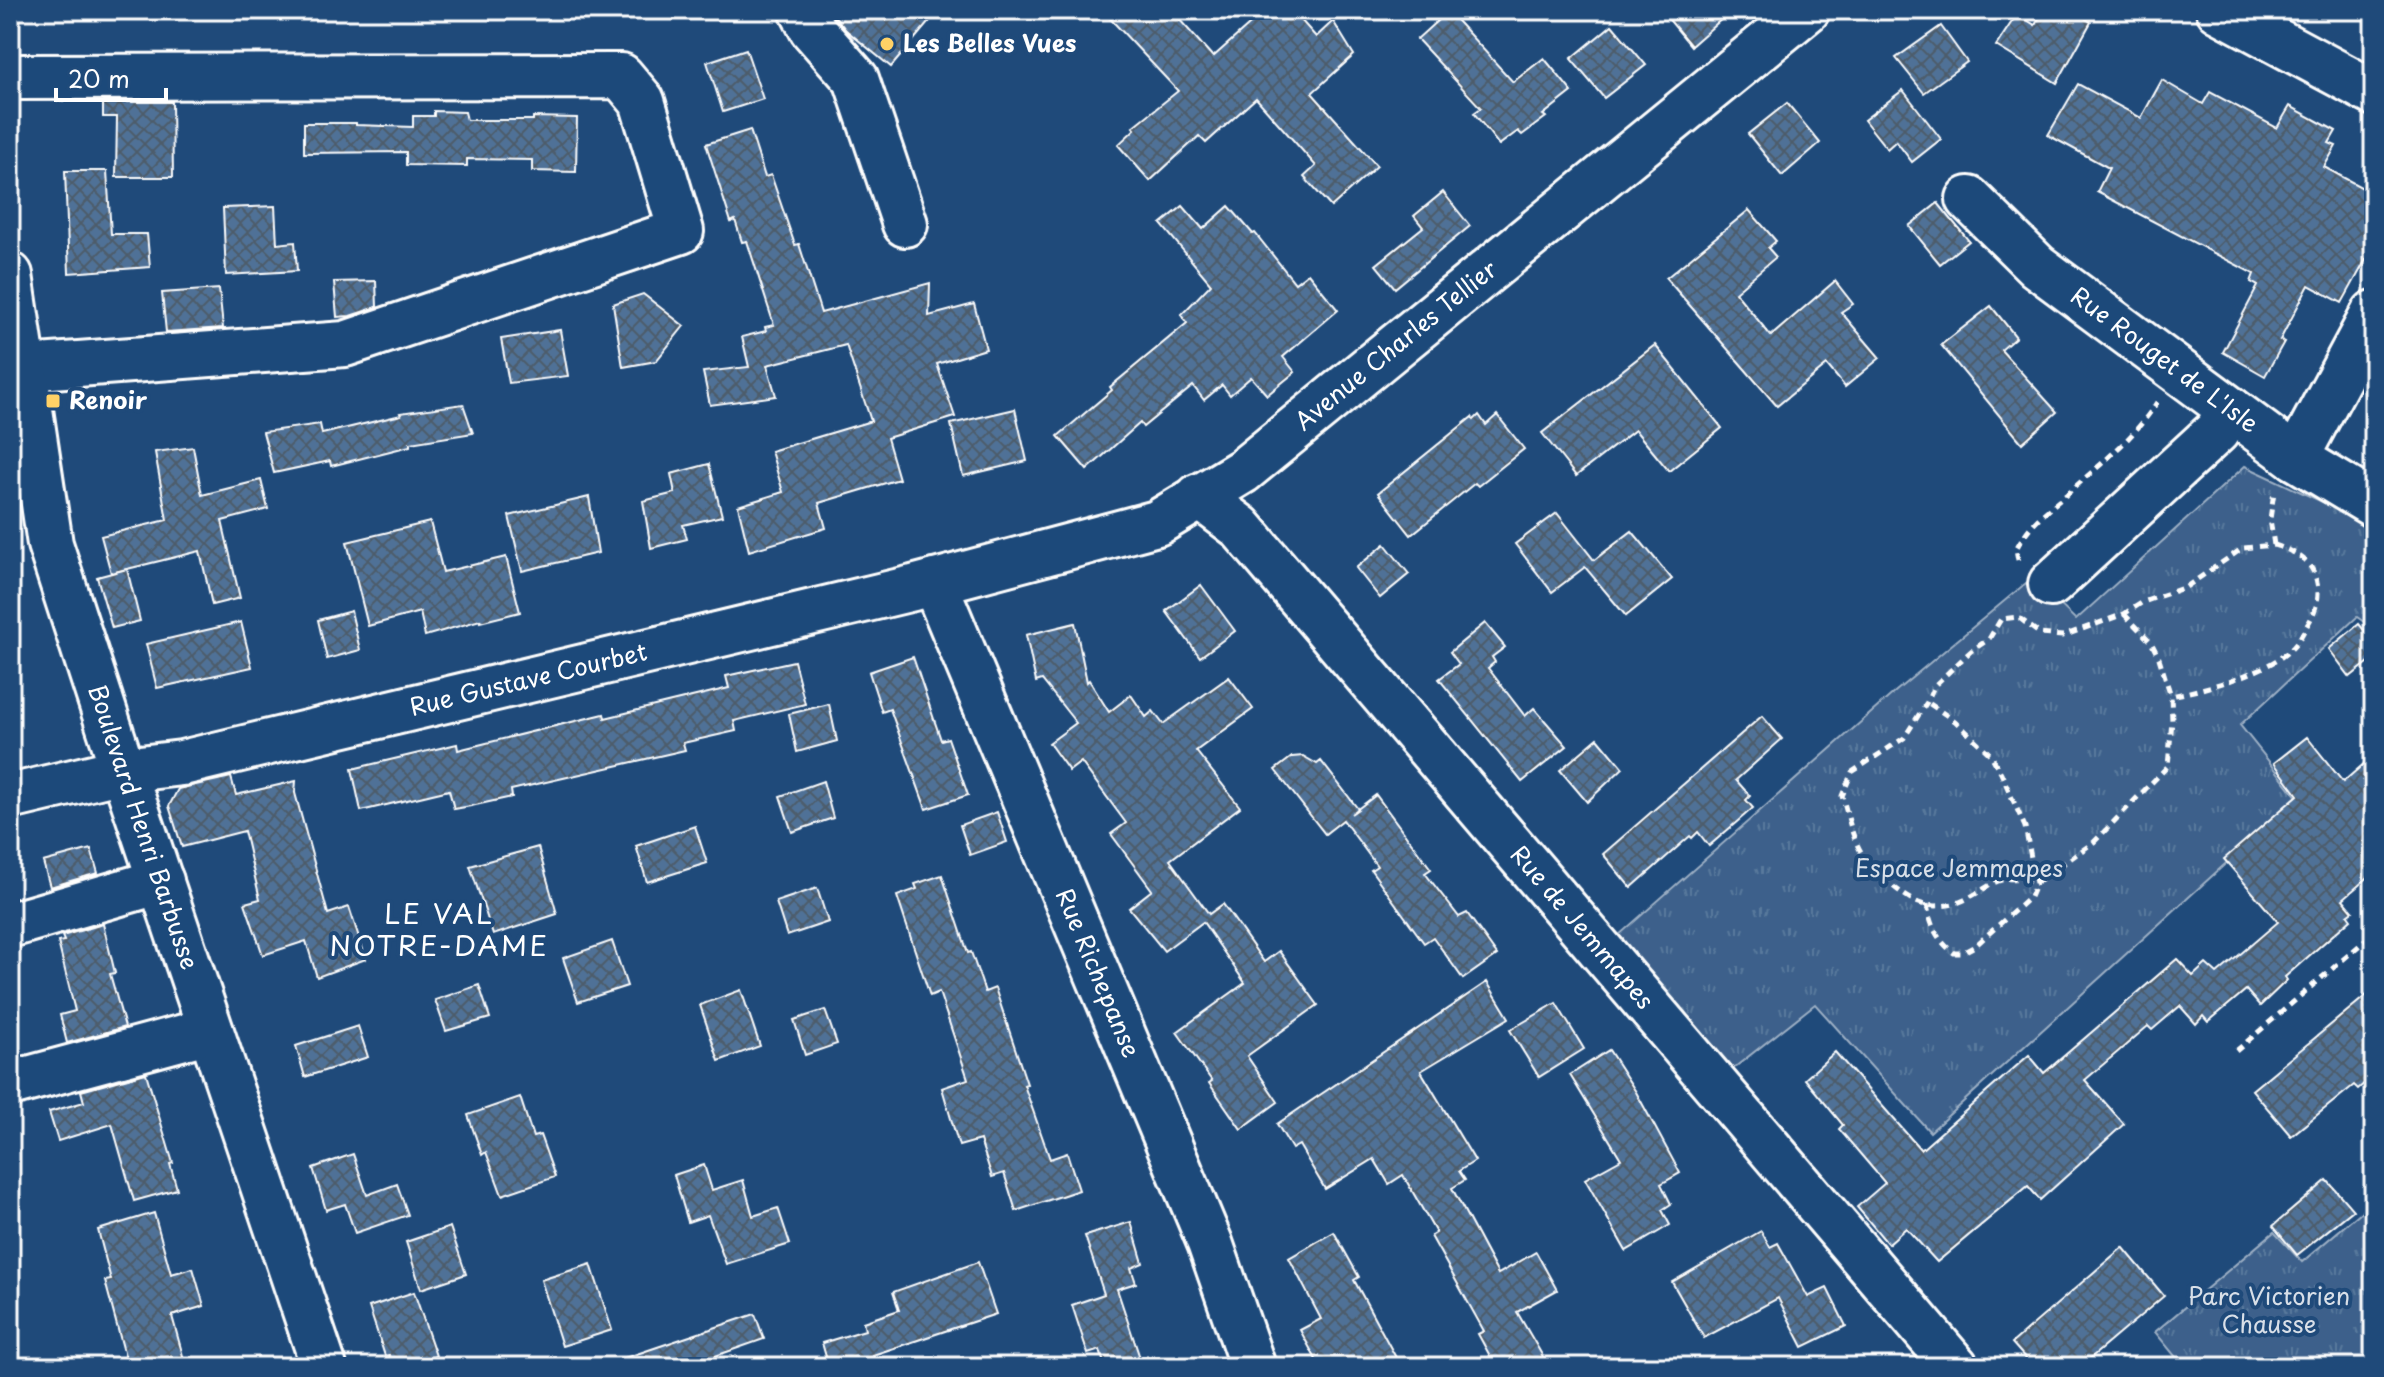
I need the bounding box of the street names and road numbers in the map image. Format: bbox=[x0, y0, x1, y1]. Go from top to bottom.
street label: Avenue Charles Tellier bbox=[1286, 251, 1504, 438]
street label: Rue Rouget de L'Isle bbox=[2064, 277, 2267, 441]
street label: Rue Gustave Courbet bbox=[406, 632, 651, 724]
street label: Boulevard Henri Barbusse bbox=[81, 679, 209, 974]
street label: Rue de Jemmapes bbox=[1503, 837, 1663, 1016]
street label: Rue Richepanse bbox=[1048, 883, 1150, 1062]

